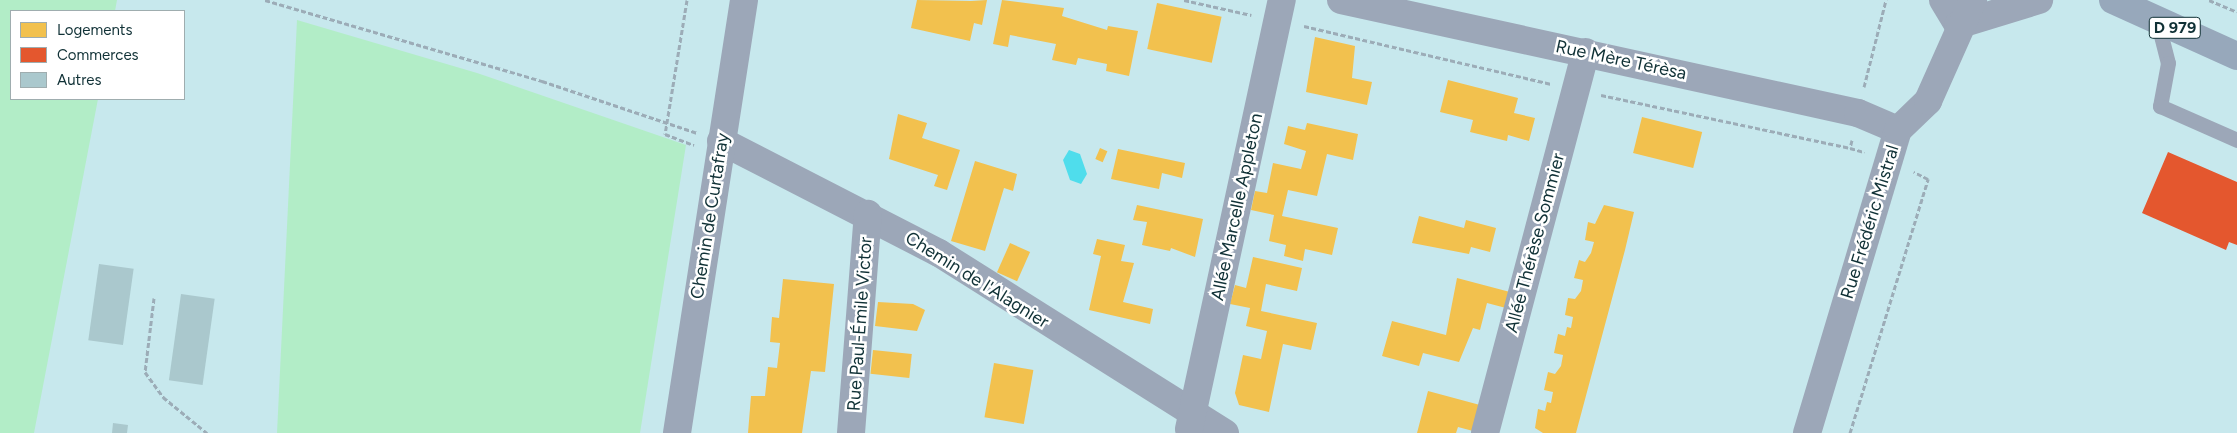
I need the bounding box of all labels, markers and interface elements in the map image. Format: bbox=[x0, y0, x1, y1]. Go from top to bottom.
legend bbox=[10, 10, 185, 100]
road number: D 979 bbox=[2149, 14, 2201, 42]
text: Logements bbox=[57, 21, 132, 39]
street label: Rue Mère Térèsa bbox=[1554, 36, 1688, 84]
text: Commerces bbox=[57, 46, 139, 64]
text: Autres bbox=[57, 71, 101, 89]
street label: Allée Marcelle Appleton bbox=[1207, 111, 1267, 303]
street label: Chemin de Curtafray bbox=[686, 131, 734, 301]
street label: Rue Frédéric Mistral bbox=[1836, 142, 1904, 302]
street label: Allée Thérèse Sommier bbox=[1501, 151, 1569, 335]
street label: Chemin de l'Alagnier bbox=[901, 227, 1053, 333]
street label: Rue Paul-Émile Victor bbox=[843, 236, 877, 412]

